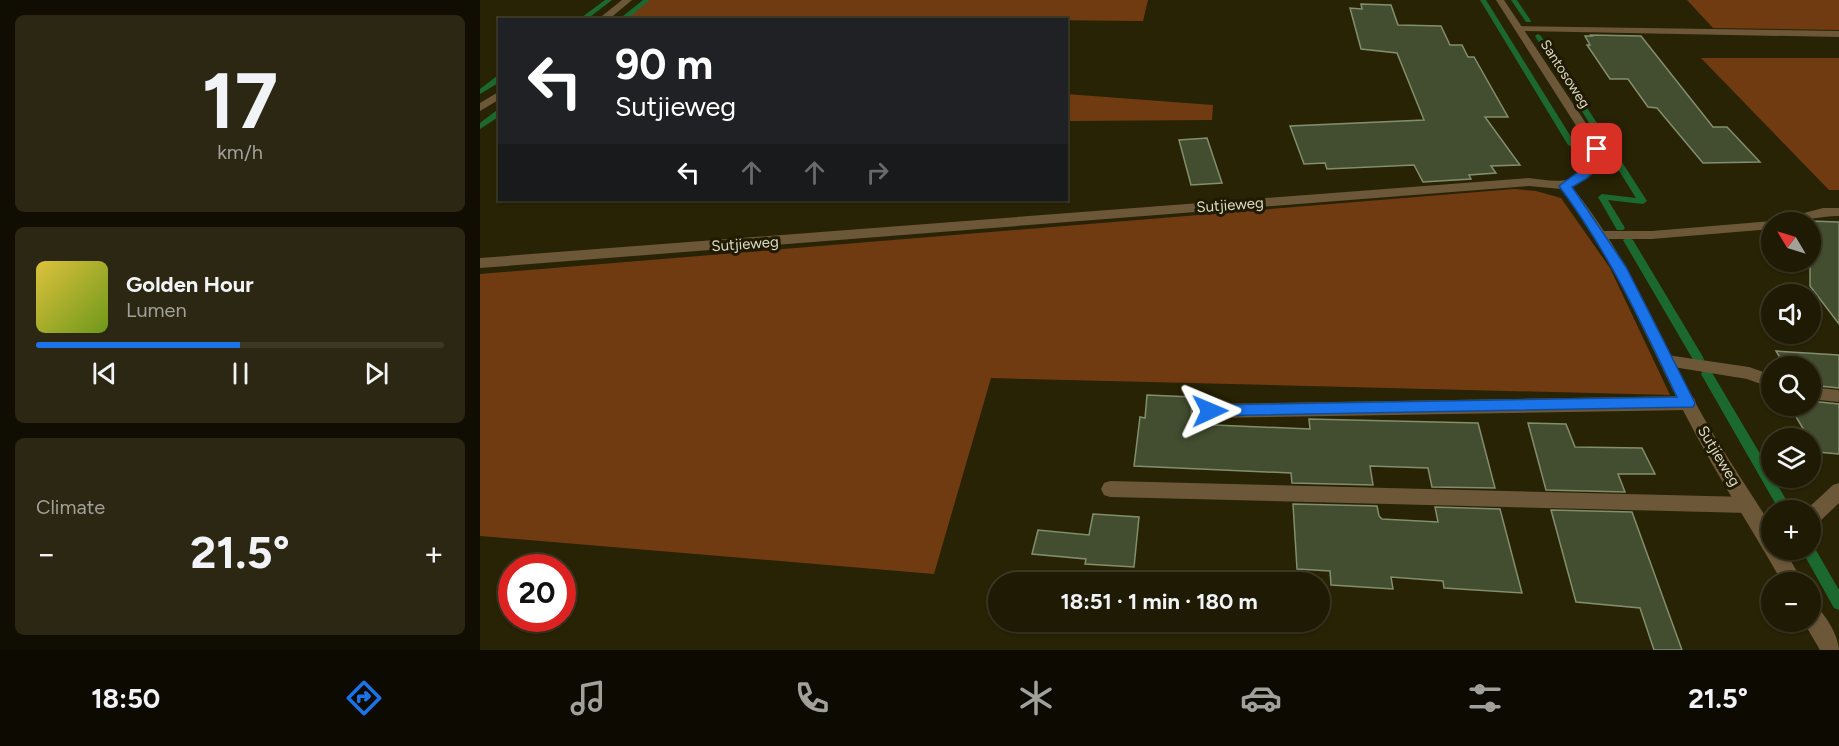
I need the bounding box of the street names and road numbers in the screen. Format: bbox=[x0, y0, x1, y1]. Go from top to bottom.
street label: Santosoweg bbox=[1537, 37, 1593, 111]
street label: Sutjieweg bbox=[1196, 194, 1264, 216]
street label: Sutjieweg bbox=[711, 233, 779, 255]
street label: Sutjieweg bbox=[1694, 423, 1744, 489]

